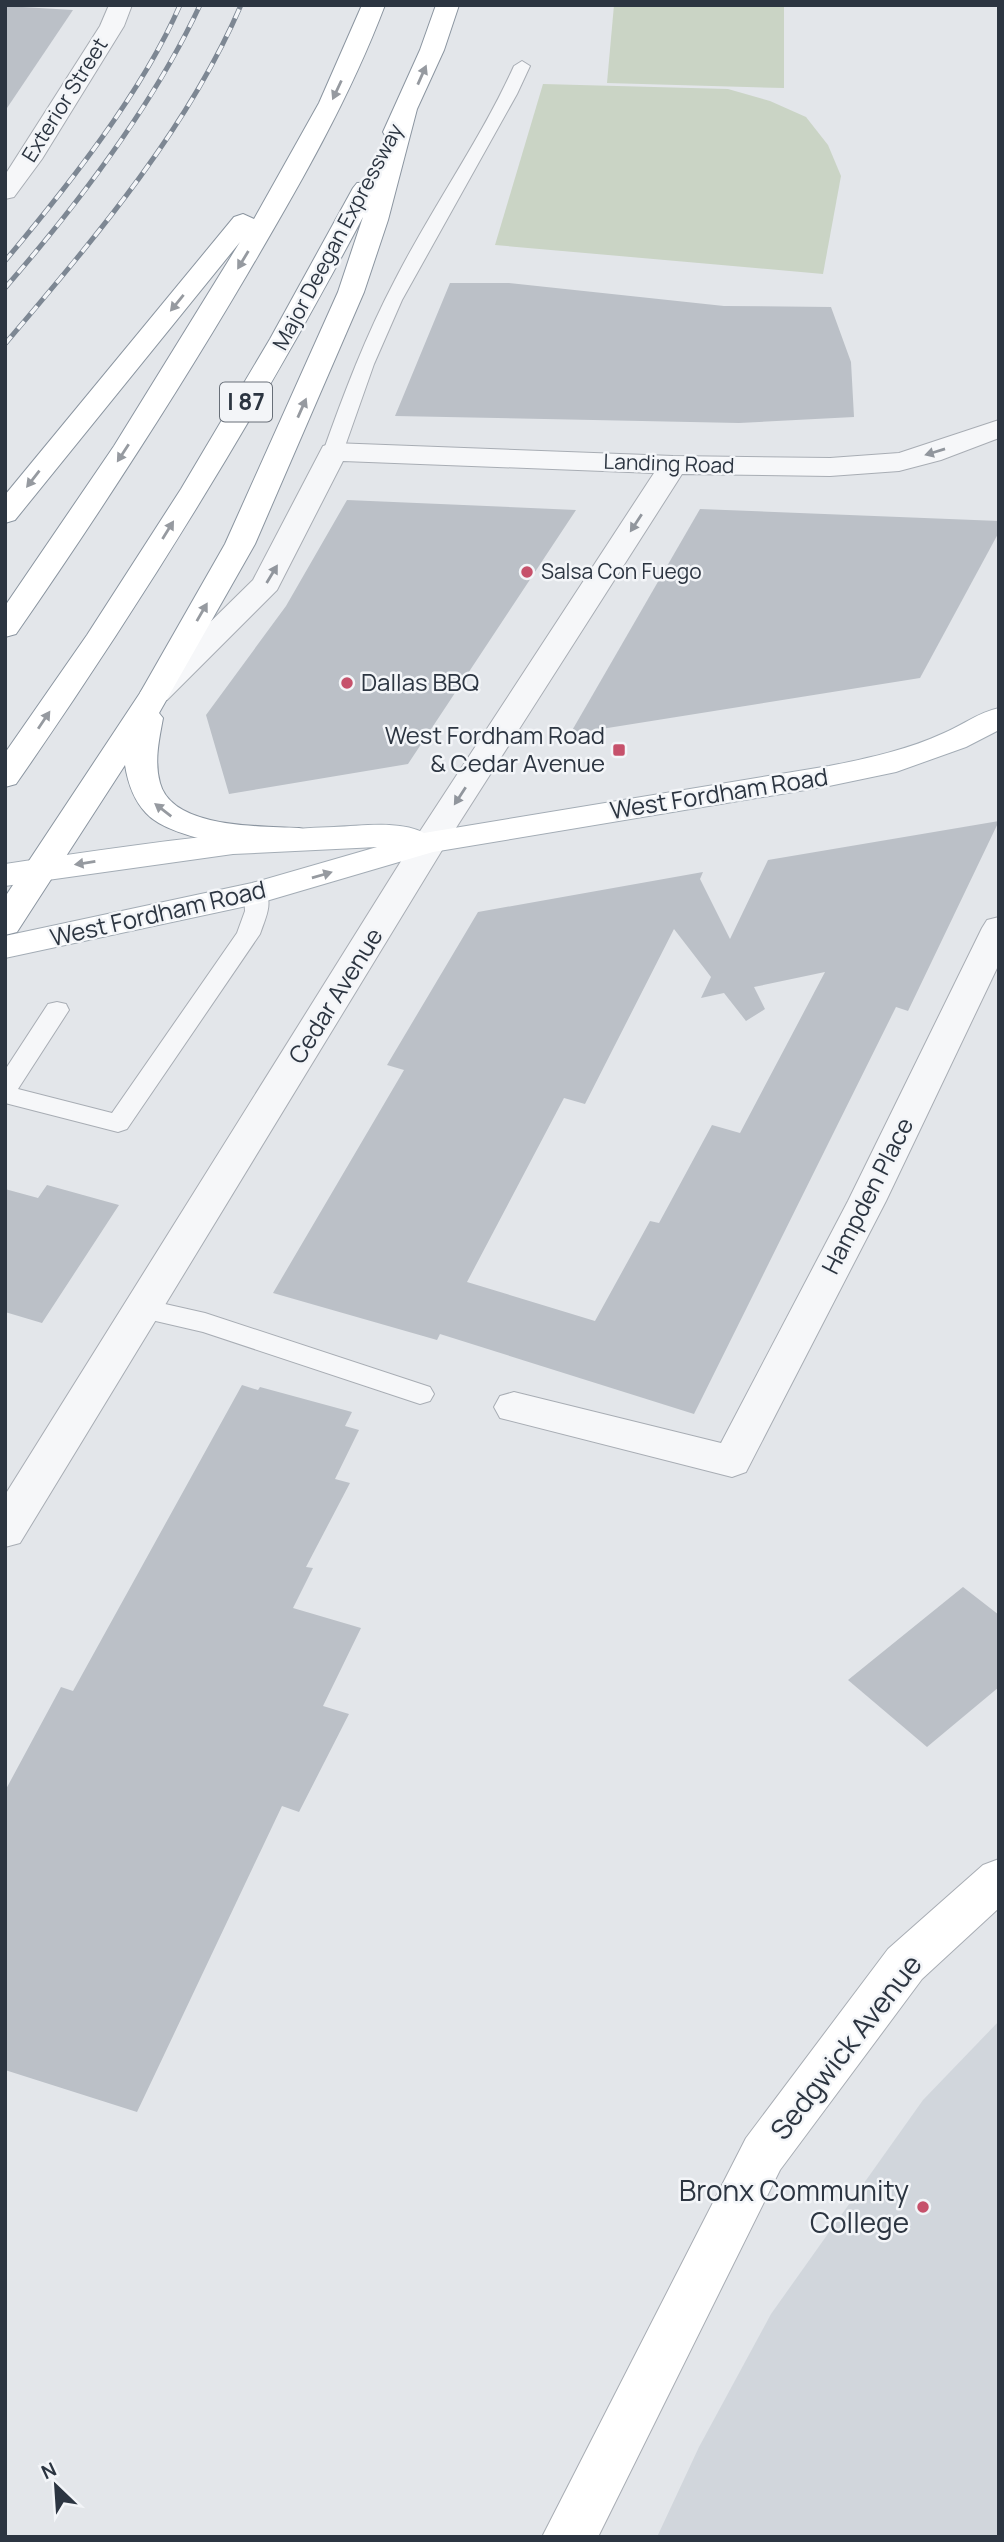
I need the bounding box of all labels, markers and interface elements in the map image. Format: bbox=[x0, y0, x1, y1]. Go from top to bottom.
street label: Exterior Street bbox=[15, 32, 114, 167]
one-way arrow bbox=[417, 64, 428, 85]
one-way arrow bbox=[332, 80, 343, 101]
street label: Major Deegan Expressway bbox=[265, 118, 409, 355]
one-way arrow bbox=[237, 250, 249, 269]
one-way arrow bbox=[169, 294, 184, 312]
road number: I 87 bbox=[220, 382, 272, 422]
one-way arrow bbox=[297, 398, 308, 419]
one-way arrow bbox=[117, 444, 130, 463]
street label: Landing Road bbox=[603, 447, 735, 479]
one-way arrow bbox=[924, 448, 945, 458]
one-way arrow bbox=[25, 470, 40, 488]
one-way arrow bbox=[630, 513, 643, 532]
one-way arrow bbox=[162, 520, 175, 540]
place label: Salsa Con Fuego bbox=[541, 557, 702, 585]
marker: Salsa Con Fuego bbox=[519, 564, 535, 580]
one-way arrow bbox=[266, 565, 278, 584]
one-way arrow bbox=[196, 603, 208, 622]
place label: Dallas BBQ bbox=[361, 665, 479, 698]
marker: Dallas BBQ bbox=[339, 675, 355, 691]
one-way arrow bbox=[37, 711, 50, 730]
place label: West Fordham Road & Cedar Avenue bbox=[385, 718, 605, 779]
marker: West Fordham Road & Cedar Avenue bbox=[611, 742, 627, 758]
street label: West Fordham Road bbox=[607, 759, 830, 826]
one-way arrow bbox=[454, 787, 467, 806]
one-way arrow bbox=[154, 802, 172, 817]
one-way arrow bbox=[74, 858, 96, 869]
one-way arrow bbox=[312, 870, 333, 880]
street label: West Fordham Road bbox=[47, 872, 269, 953]
street label: Cedar Avenue bbox=[280, 921, 390, 1069]
street label: Hampden Place bbox=[813, 1111, 920, 1279]
street label: Sedgwick Avenue bbox=[761, 1946, 930, 2147]
place label: Bronx Community College bbox=[679, 2171, 909, 2241]
marker: Bronx Community College bbox=[915, 2199, 931, 2215]
north arrow bbox=[21, 2451, 91, 2521]
text: N bbox=[37, 2456, 60, 2485]

